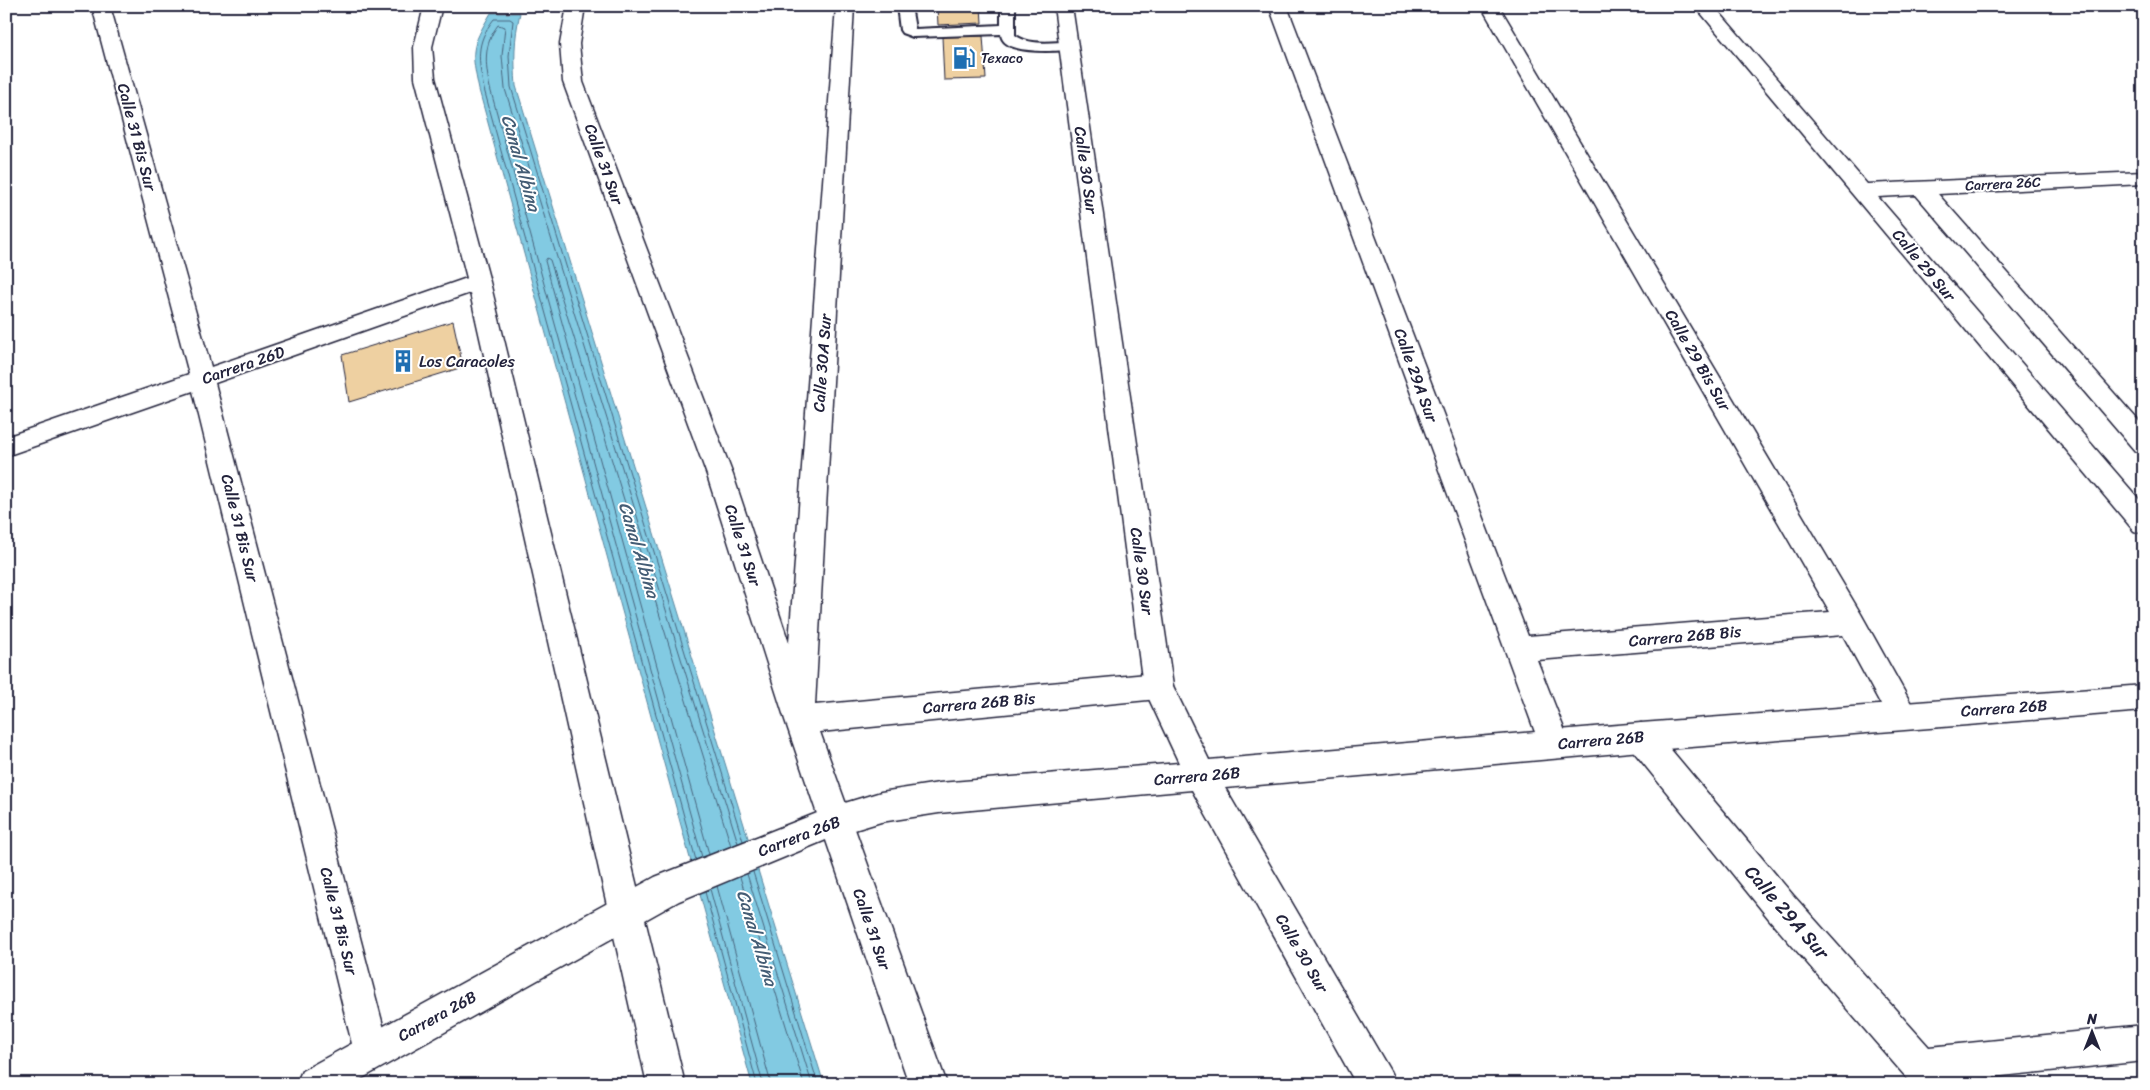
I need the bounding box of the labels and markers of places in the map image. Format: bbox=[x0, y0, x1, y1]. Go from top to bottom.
fuel station icon: Texaco bbox=[951, 45, 977, 71]
place label: Texaco bbox=[981, 46, 1023, 71]
place label: Los Caracoles bbox=[419, 347, 516, 376]
building icon: Los Caracoles bbox=[390, 348, 416, 374]

